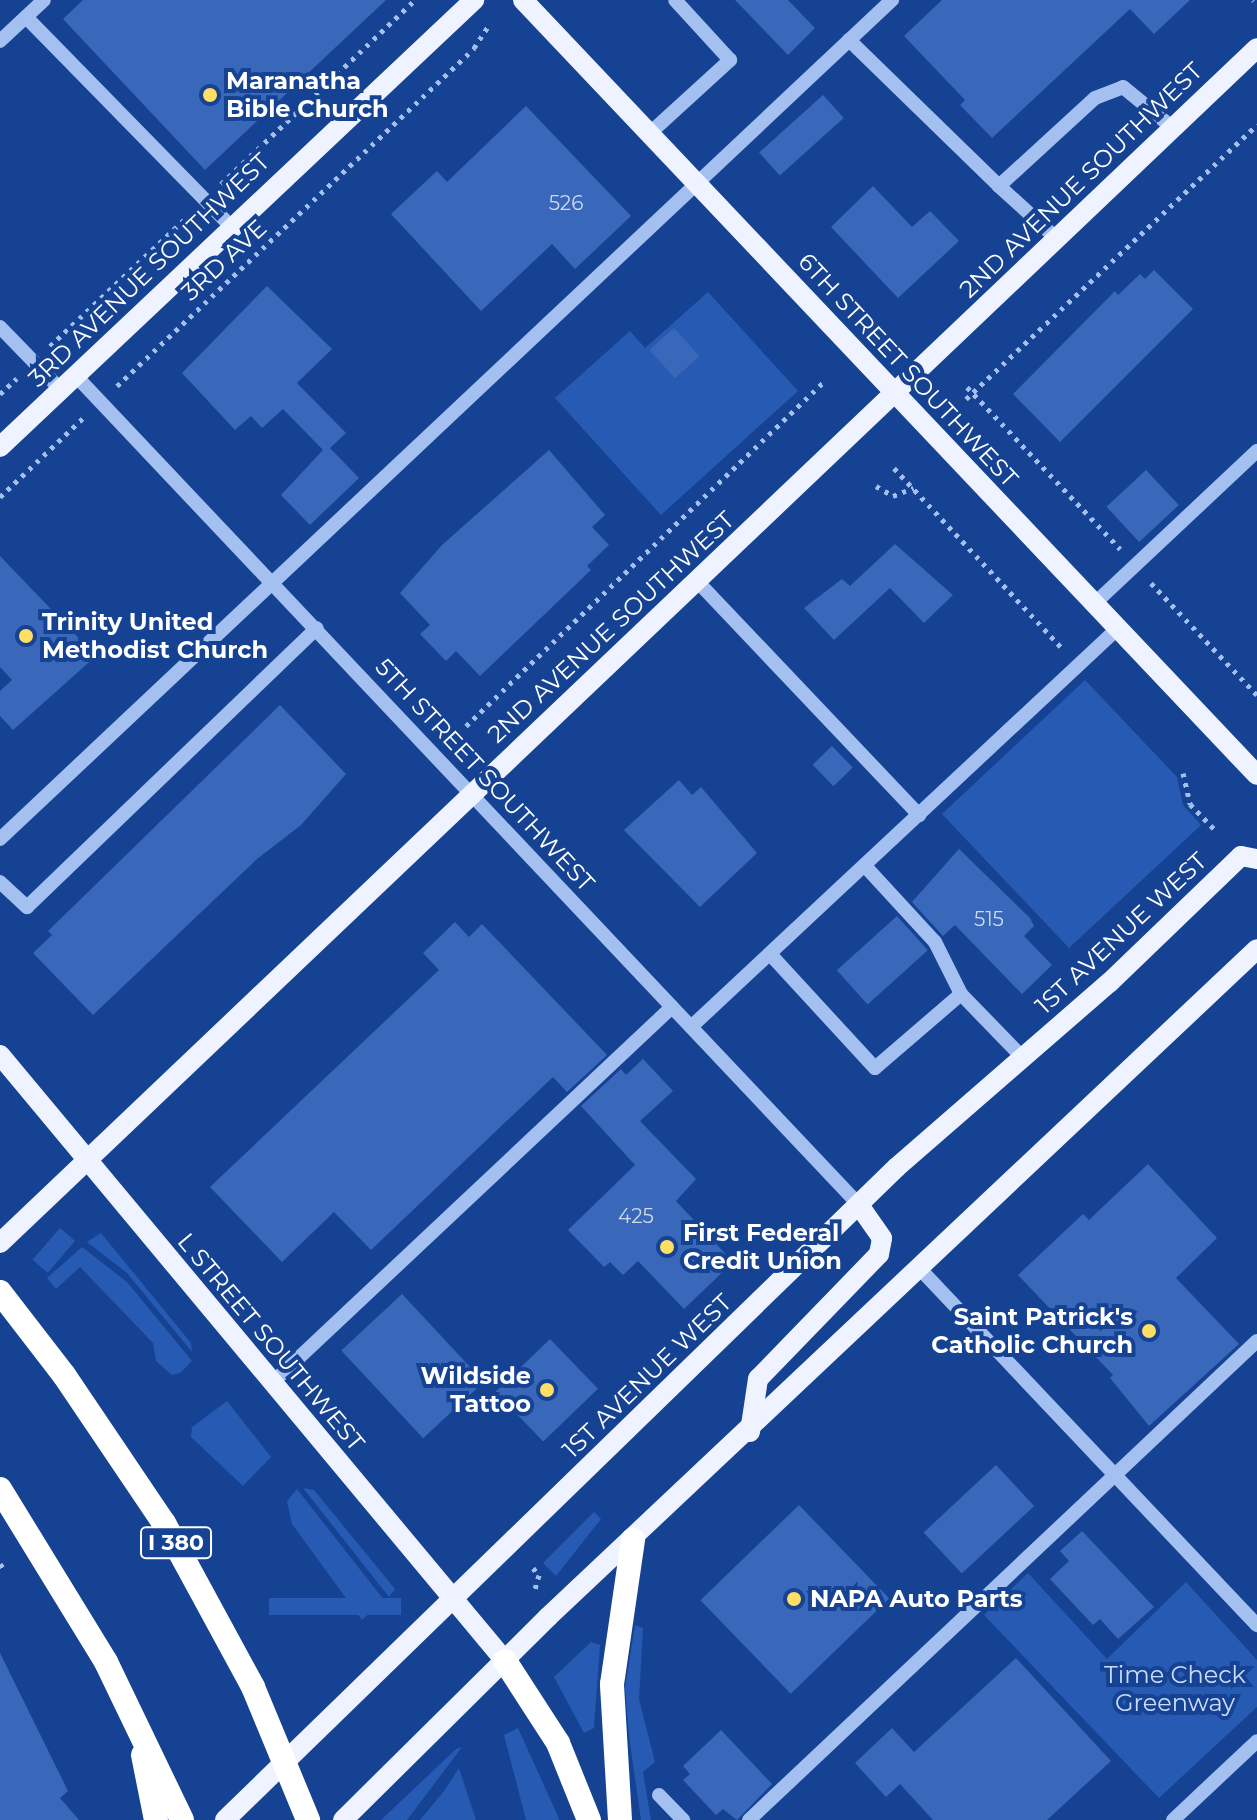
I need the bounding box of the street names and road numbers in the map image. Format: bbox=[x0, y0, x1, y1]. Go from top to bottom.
street label: 2ND AVENUE SOUTHWEST bbox=[954, 56, 1208, 304]
street label: 3RD AVENUE SOUTHWEST bbox=[23, 147, 275, 393]
street label: 3RD AVE bbox=[175, 213, 273, 307]
street label: 6TH STREET SOUTHWEST bbox=[792, 247, 1024, 493]
street label: 2ND AVENUE SOUTHWEST bbox=[482, 505, 740, 749]
street label: 5TH STREET SOUTHWEST bbox=[369, 653, 601, 897]
street label: 1ST AVENUE WEST bbox=[1029, 846, 1213, 1020]
street label: L STREET SOUTHWEST bbox=[171, 1227, 371, 1457]
street label: 1ST AVENUE WEST bbox=[557, 1288, 737, 1464]
road number: I 380 bbox=[140, 1525, 212, 1561]

